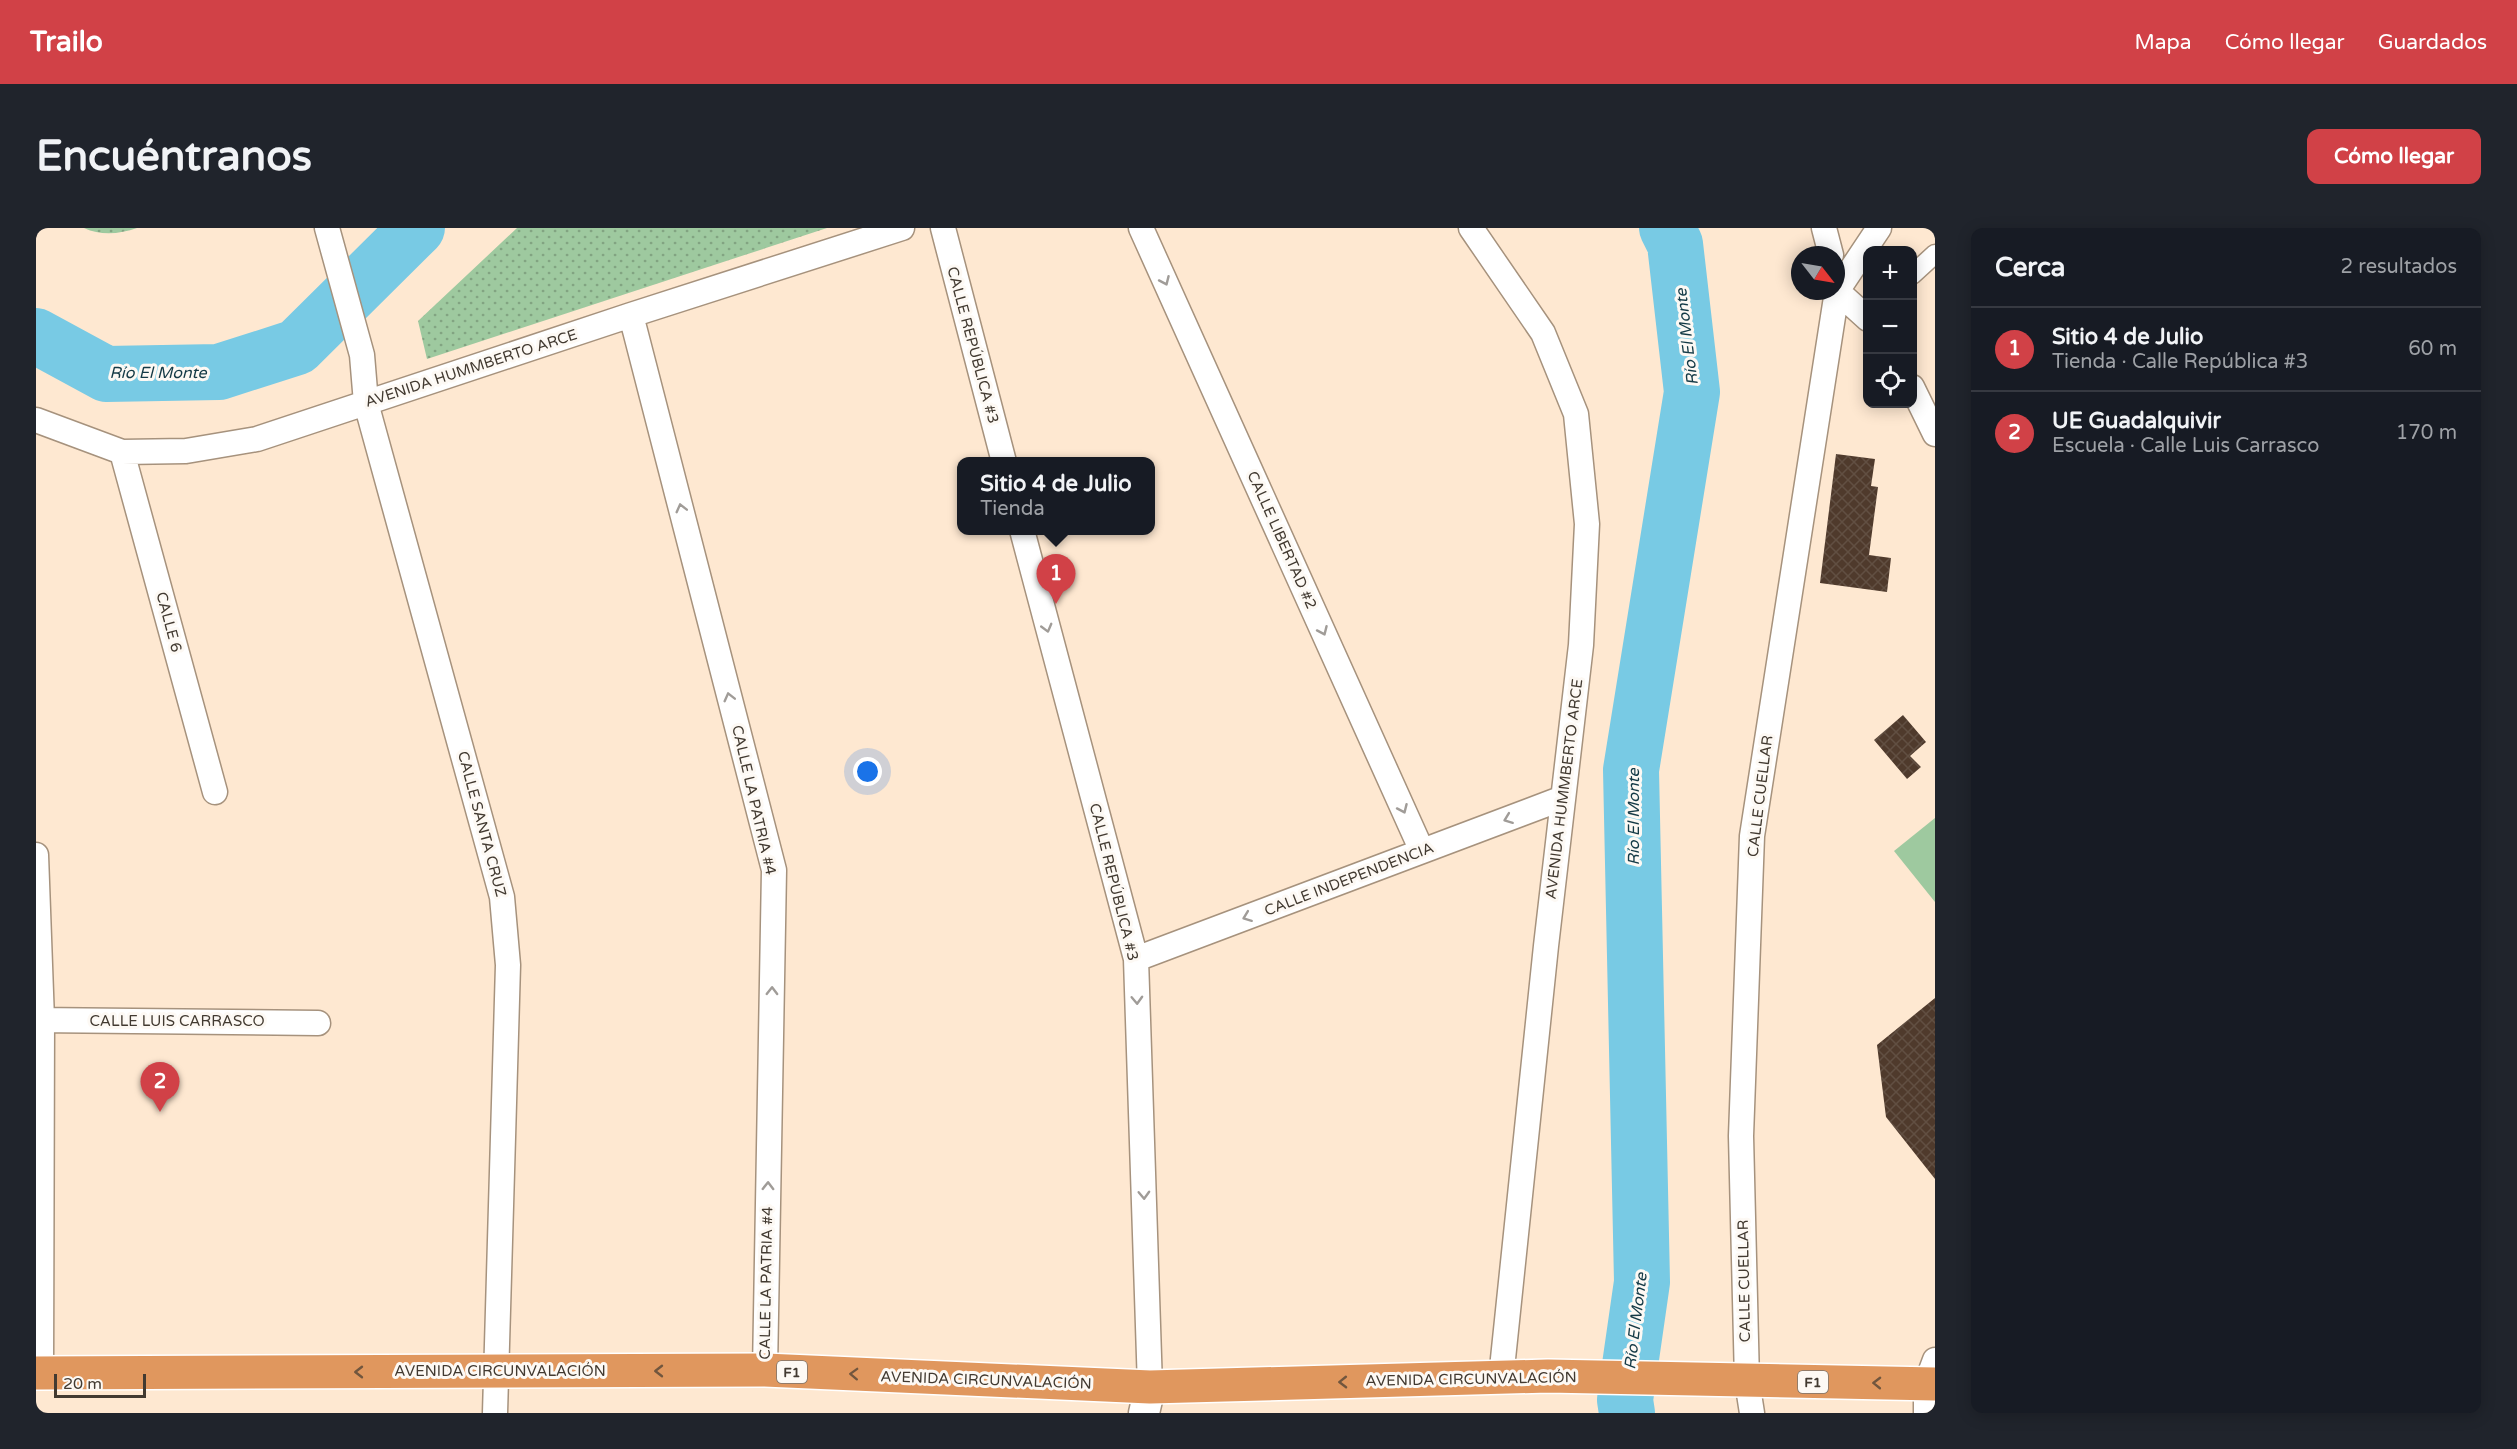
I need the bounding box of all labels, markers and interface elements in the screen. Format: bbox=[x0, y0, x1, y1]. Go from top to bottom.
text: Trailo bbox=[30, 25, 103, 59]
text: Mapa bbox=[2134, 30, 2192, 55]
text: Cómo llegar bbox=[2225, 30, 2345, 55]
text: Guardados bbox=[2378, 30, 2487, 55]
button: Cómo llegar bbox=[2307, 129, 2481, 184]
text: Encuéntranos bbox=[36, 131, 312, 182]
north arrow bbox=[1791, 246, 1845, 300]
map controls bbox=[1863, 246, 1917, 408]
button: + bbox=[1863, 246, 1917, 300]
text: Cerca bbox=[1995, 252, 2065, 283]
text: 2 resultados bbox=[2341, 255, 2457, 279]
street label: CALLE REPÚBLICA #3 bbox=[943, 265, 1003, 425]
one-way arrow bbox=[1158, 275, 1170, 286]
water label: Río El Monte bbox=[1671, 286, 1703, 386]
button: − bbox=[1863, 300, 1917, 354]
text: Sitio 4 de Julio bbox=[2052, 324, 2203, 350]
street label: AVENIDA HUMMBERTO ARCE bbox=[363, 325, 579, 411]
text: 1 bbox=[2008, 337, 2021, 361]
text: 60 m bbox=[2408, 337, 2457, 361]
text: Tienda · Calle República #3 bbox=[2052, 350, 2308, 374]
button: locate bbox=[1863, 354, 1917, 408]
water label: Río El Monte bbox=[109, 363, 208, 383]
text: UE Guadalquivir bbox=[2052, 408, 2221, 434]
text: 2 bbox=[2008, 421, 2021, 445]
text: 170 m bbox=[2396, 421, 2457, 445]
text: Escuela · Calle Luis Carrasco bbox=[2052, 434, 2319, 458]
popup bbox=[957, 457, 1155, 535]
street label: CALLE LIBERTAD #2 bbox=[1243, 468, 1321, 612]
text: Sitio 4 de Julio bbox=[980, 471, 1132, 497]
text: Tienda bbox=[980, 497, 1045, 521]
one-way arrow bbox=[675, 503, 688, 513]
pin: 1 bbox=[1036, 554, 1076, 604]
street label: CALLE 6 bbox=[152, 590, 186, 654]
one-way arrow bbox=[1040, 622, 1053, 632]
one-way arrow bbox=[1316, 625, 1328, 636]
street label: AVENIDA HUMMBERTO ARCE bbox=[1542, 678, 1586, 900]
one-way arrow bbox=[724, 692, 737, 702]
street label: CALLE LA PATRIA #4 bbox=[728, 723, 780, 877]
street label: CALLE CUELLAR bbox=[1744, 734, 1776, 858]
street label: CALLE SANTA CRUZ bbox=[454, 749, 510, 899]
your location bbox=[853, 757, 882, 786]
water label: Río El Monte bbox=[1624, 767, 1644, 866]
street label: CALLE REPÚBLICA #3 bbox=[1086, 801, 1142, 963]
one-way arrow bbox=[1396, 803, 1408, 814]
one-way arrow bbox=[1504, 812, 1515, 824]
street label: CALLE INDEPENDENCIA bbox=[1262, 838, 1436, 920]
one-way arrow bbox=[1242, 910, 1253, 922]
one-way arrow bbox=[766, 987, 778, 996]
one-way arrow bbox=[1131, 996, 1143, 1005]
street label: CALLE LUIS CARRASCO bbox=[89, 1012, 265, 1030]
pin: 2 bbox=[140, 1062, 180, 1112]
one-way arrow bbox=[762, 1181, 774, 1190]
one-way arrow bbox=[1137, 1190, 1150, 1199]
street label: CALLE LA PATRIA #4 bbox=[756, 1206, 776, 1360]
street label: CALLE CUELLAR bbox=[1734, 1220, 1754, 1342]
water label: Río El Monte bbox=[1620, 1271, 1652, 1371]
road number: F1 bbox=[777, 1361, 807, 1383]
street label: AVENIDA CIRCUNVALACIÓN bbox=[394, 1362, 606, 1380]
one-way arrow bbox=[655, 1365, 664, 1377]
one-way arrow bbox=[355, 1366, 364, 1378]
street label: AVENIDA CIRCUNVALACIÓN bbox=[880, 1367, 1092, 1393]
one-way arrow bbox=[850, 1368, 859, 1381]
street label: AVENIDA CIRCUNVALACIÓN bbox=[1365, 1368, 1577, 1390]
scale bar bbox=[54, 1371, 146, 1398]
road number: F1 bbox=[1798, 1371, 1828, 1393]
text: 20 m bbox=[63, 1374, 102, 1394]
one-way arrow bbox=[1338, 1376, 1347, 1388]
one-way arrow bbox=[1872, 1377, 1881, 1389]

